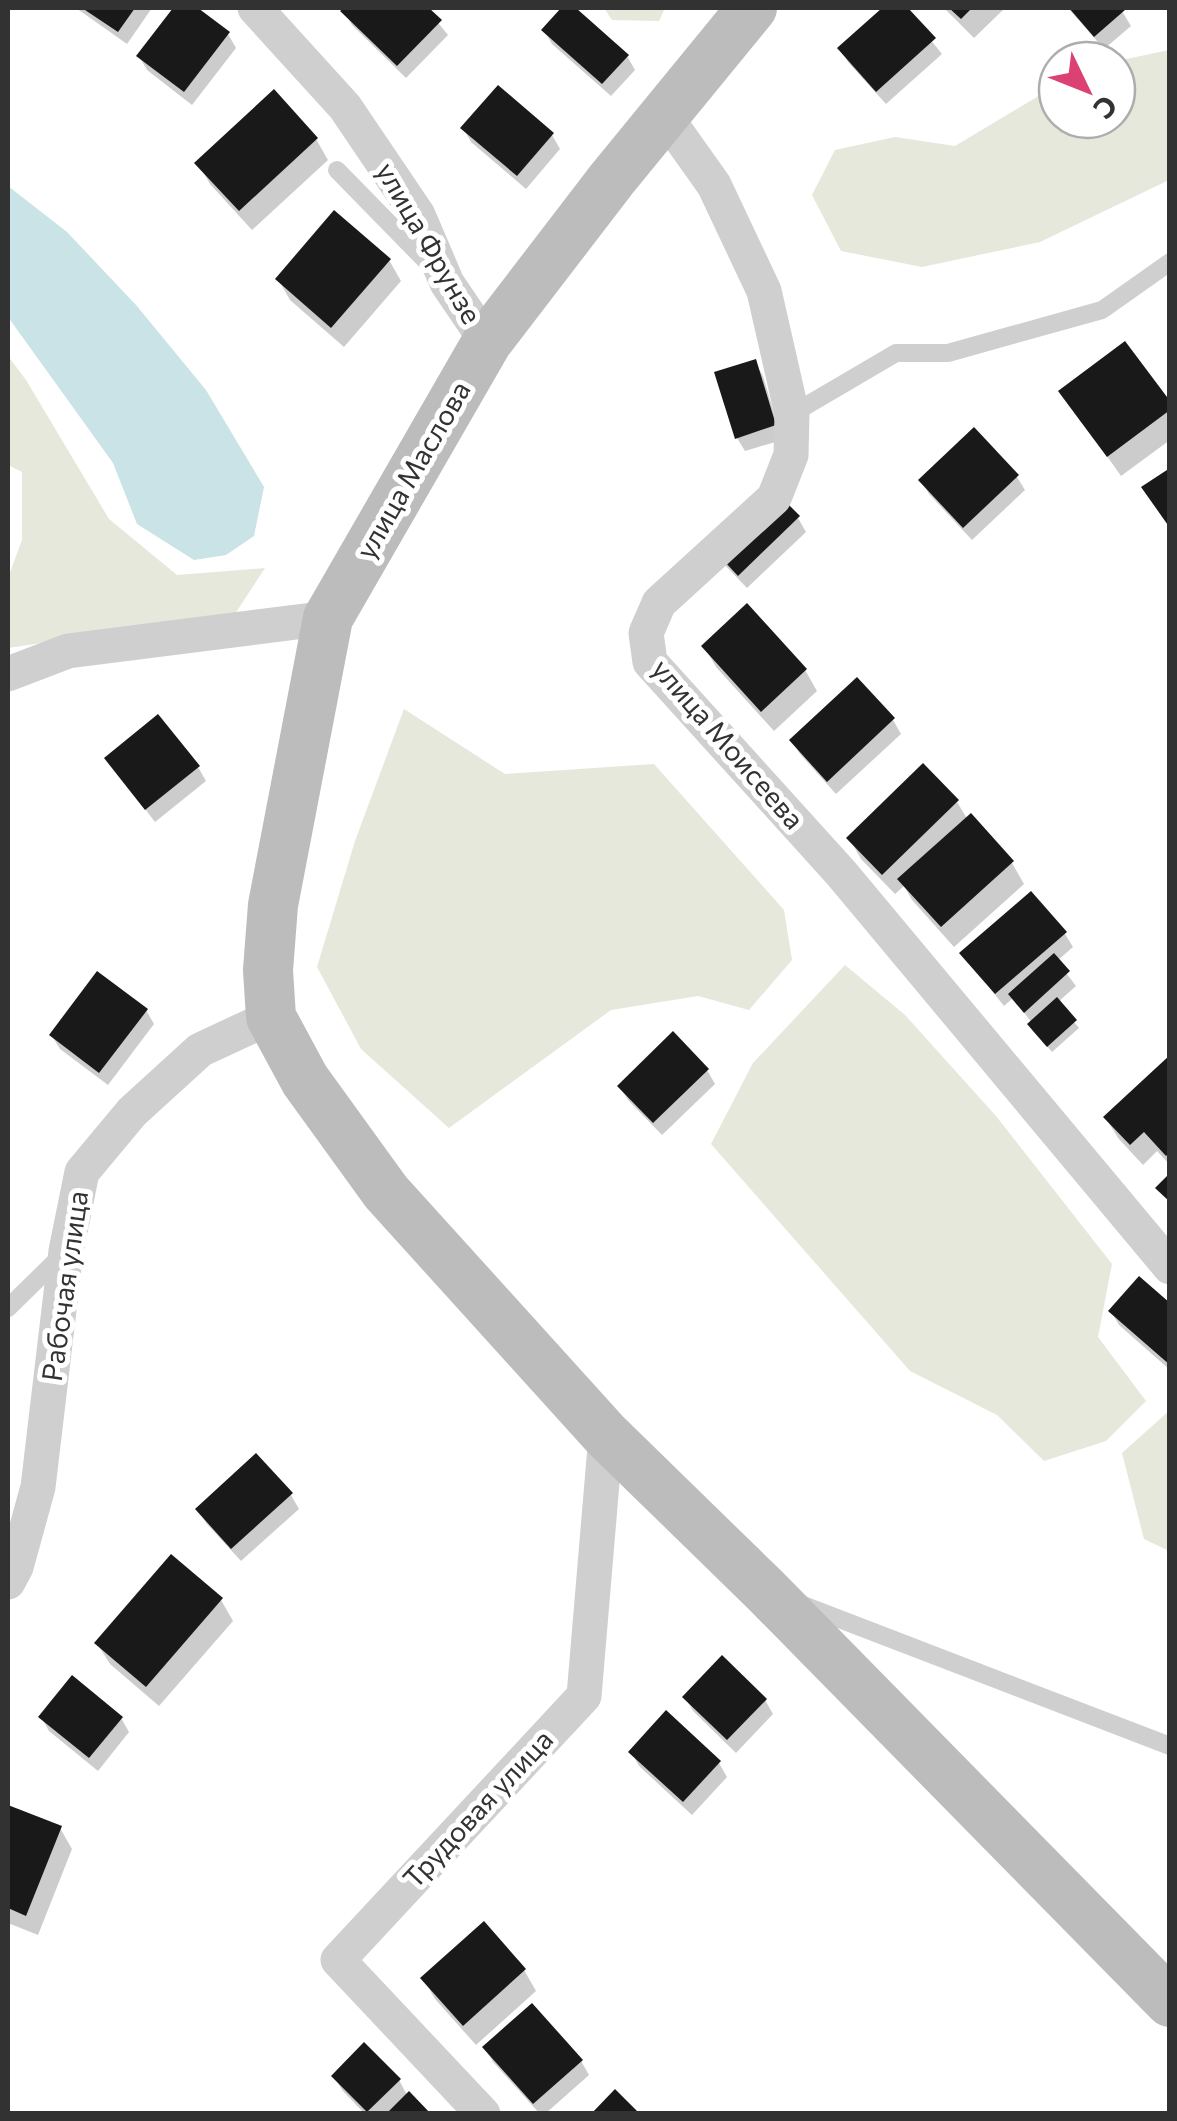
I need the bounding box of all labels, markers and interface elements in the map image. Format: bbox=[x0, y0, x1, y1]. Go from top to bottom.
north arrow bbox=[1037, 40, 1137, 140]
text: С bbox=[1087, 89, 1125, 126]
street label: улица Фрунзе bbox=[370, 156, 490, 329]
street label: улица Маслова bbox=[348, 375, 477, 564]
street label: улица Моисеева bbox=[646, 651, 812, 835]
street label: Рабочая улица bbox=[34, 1189, 94, 1383]
street label: Трудовая улица bbox=[395, 1722, 559, 1895]

